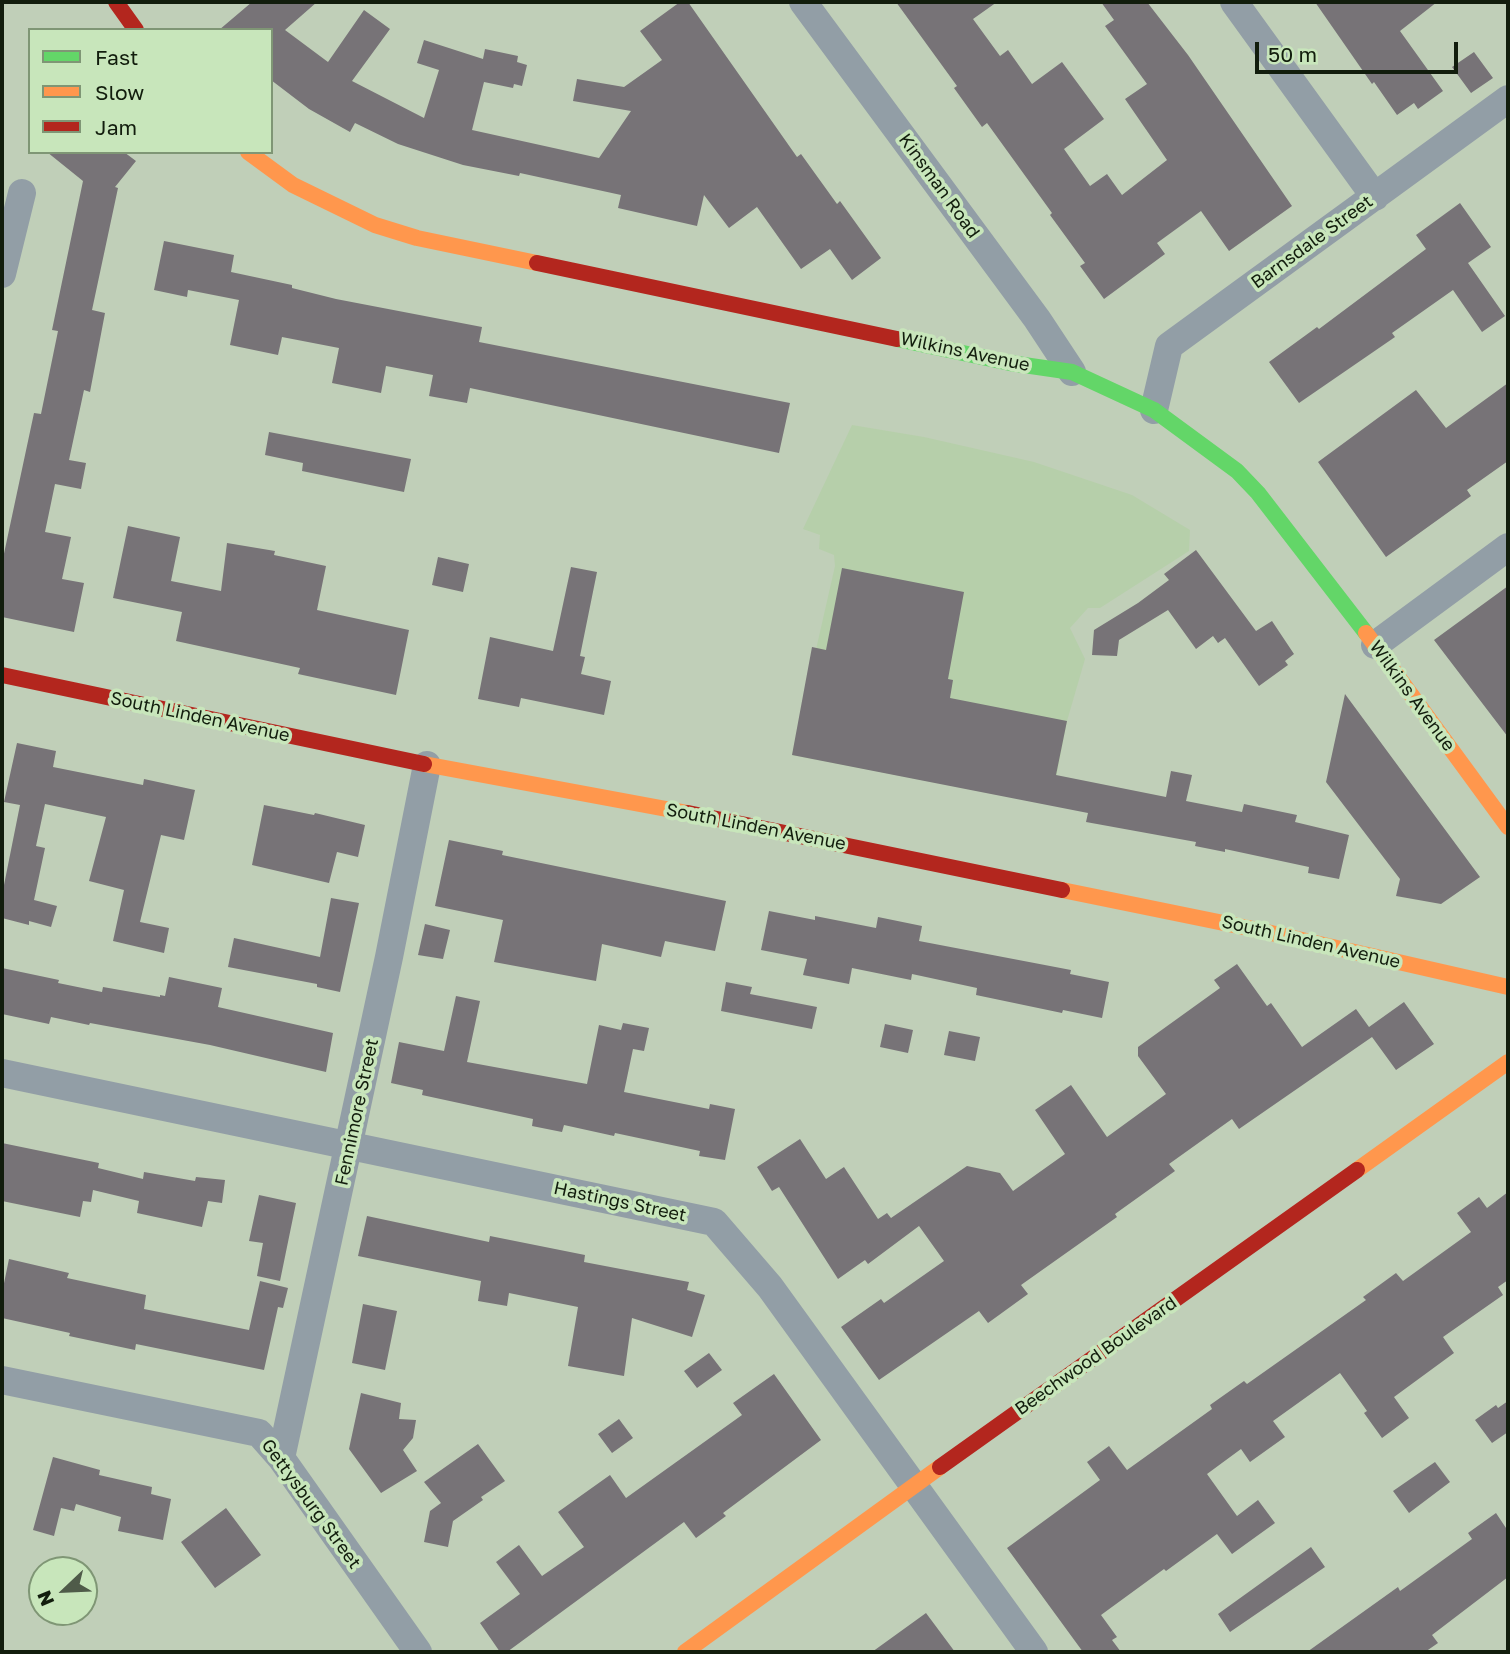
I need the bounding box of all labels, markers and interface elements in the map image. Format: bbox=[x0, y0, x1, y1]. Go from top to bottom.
legend bbox=[28, 28, 273, 154]
scale bar bbox=[1258, 28, 1461, 72]
text: 50 m bbox=[1268, 41, 1317, 67]
text: Fast bbox=[95, 44, 138, 70]
text: Slow bbox=[95, 79, 144, 105]
text: Jam bbox=[95, 114, 137, 140]
street label: Kinsman Road bbox=[894, 130, 984, 242]
street label: Barnsdale Street bbox=[1247, 191, 1377, 293]
street label: Wilkins Avenue bbox=[898, 328, 1032, 376]
street label: Wilkins Avenue bbox=[1365, 636, 1459, 756]
street label: South Linden Avenue bbox=[108, 687, 292, 747]
street label: South Linden Avenue bbox=[664, 799, 848, 855]
street label: South Linden Avenue bbox=[1220, 911, 1402, 973]
street label: Fennimore Street bbox=[331, 1037, 383, 1187]
street label: Hastings Street bbox=[552, 1177, 688, 1227]
street label: Beechwood Boulevard bbox=[1011, 1292, 1181, 1420]
street label: Gettysburg Street bbox=[257, 1435, 365, 1573]
north arrow bbox=[28, 1556, 98, 1626]
text: N bbox=[32, 1587, 58, 1610]

